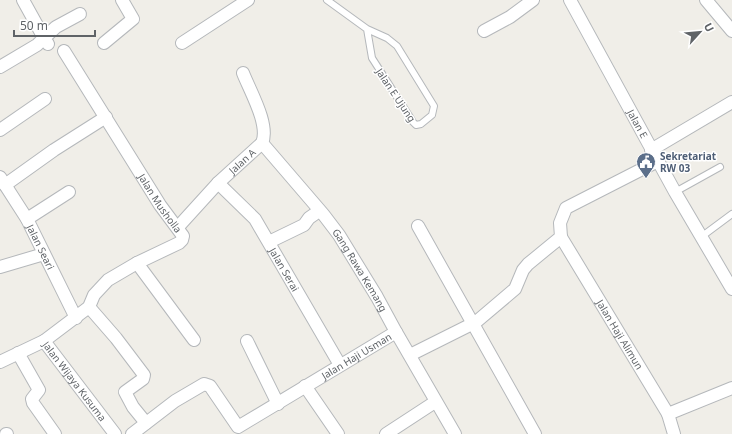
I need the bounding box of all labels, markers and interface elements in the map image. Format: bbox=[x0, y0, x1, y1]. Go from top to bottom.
scale bar bbox=[14, 12, 95, 38]
north arrow bbox=[680, 12, 720, 52]
text: 50 m bbox=[20, 17, 48, 34]
text: U bbox=[701, 20, 718, 34]
street label: Jalan E Ujung bbox=[372, 65, 419, 125]
street label: Jalan E bbox=[624, 106, 651, 141]
street label: Jalan A bbox=[225, 145, 259, 178]
place label: Sekretariat RW 03 bbox=[660, 149, 717, 175]
public building icon: Sekretariat RW 03 bbox=[635, 151, 657, 179]
street label: Jalan Musholla bbox=[135, 170, 185, 235]
street label: Jalan Seari bbox=[23, 221, 58, 272]
street label: Gang Rawa Kemang bbox=[329, 226, 391, 314]
street label: Jalan Serai bbox=[266, 244, 303, 294]
street label: Jalan Haji Alimun bbox=[593, 296, 647, 372]
street label: Jalan Haji Usman bbox=[318, 329, 394, 383]
street label: Jalan Wijaya Kusuma bbox=[39, 337, 110, 424]

